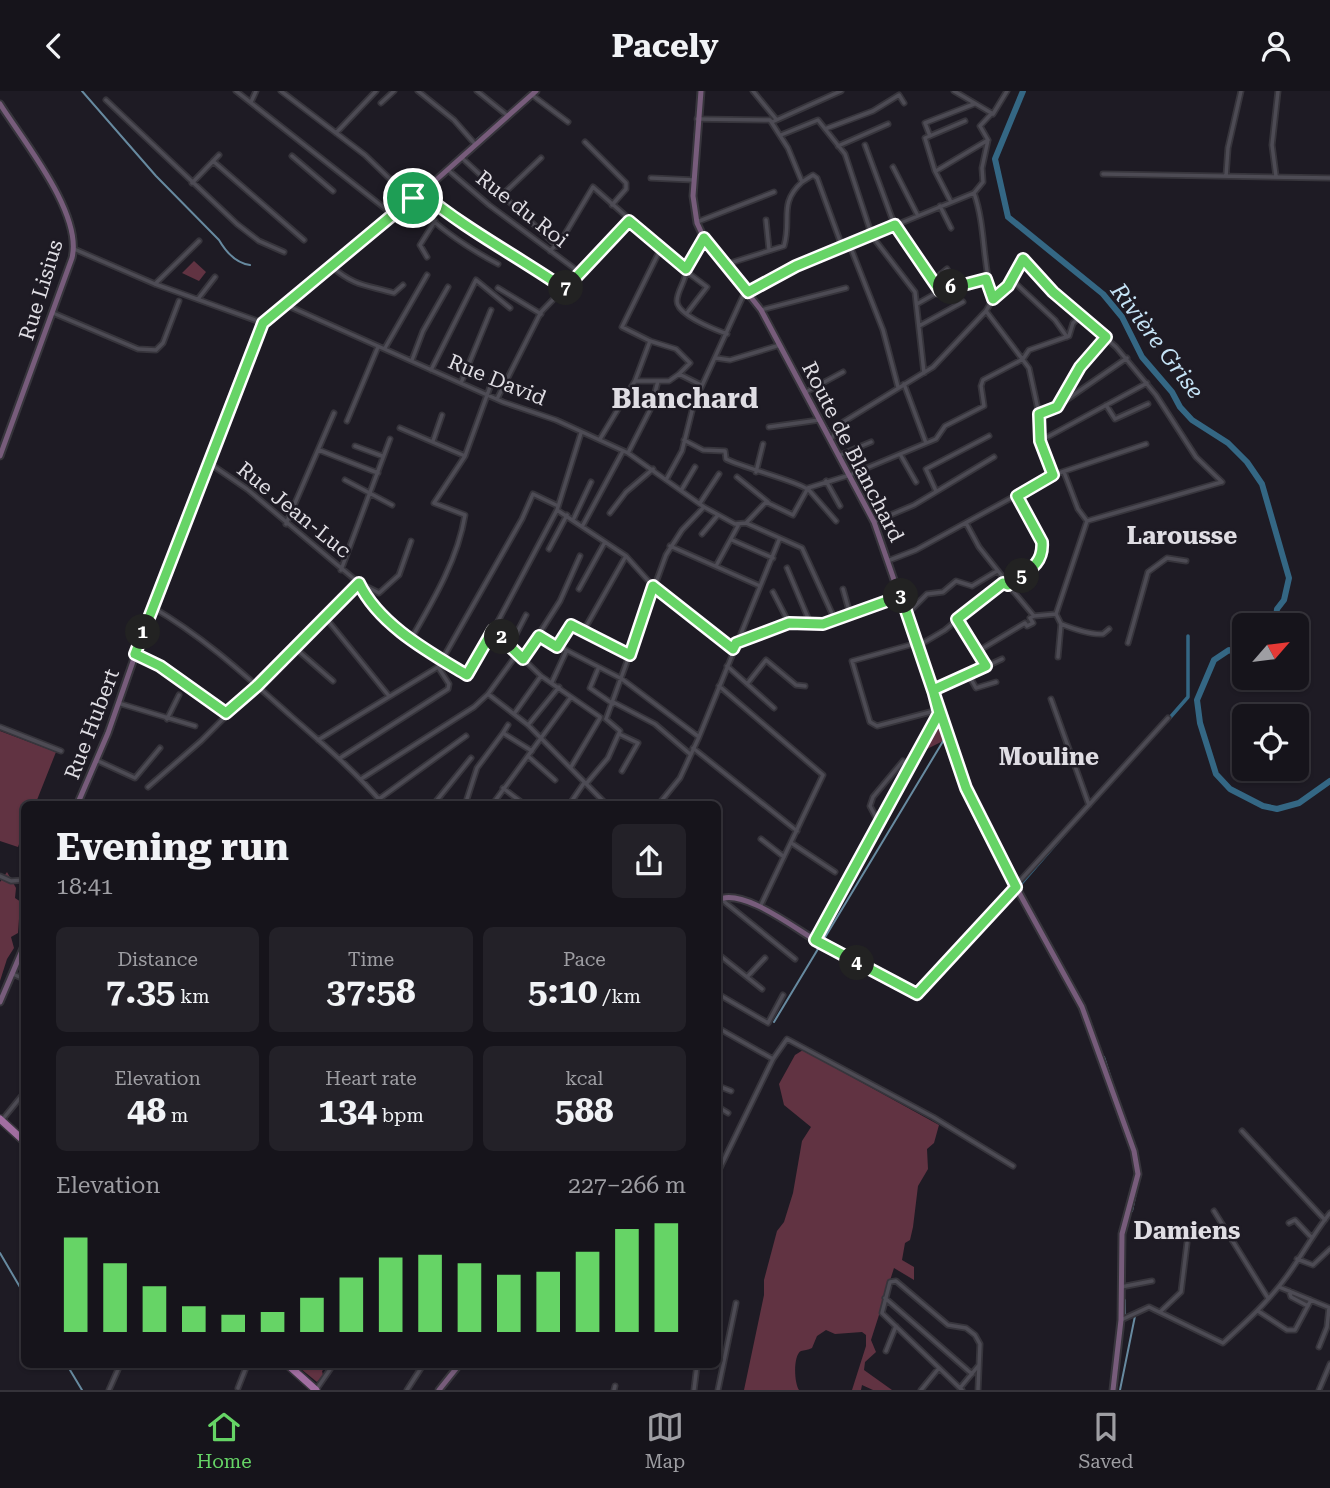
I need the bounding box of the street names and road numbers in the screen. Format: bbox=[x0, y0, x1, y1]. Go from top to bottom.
street label: Rue du Roi bbox=[471, 166, 573, 252]
street label: Rue Lisius bbox=[14, 237, 68, 343]
street label: Rue David bbox=[445, 349, 550, 411]
street label: Route de Blanchard bbox=[797, 358, 909, 547]
street label: Rue Jean-Luc bbox=[232, 457, 356, 563]
street label: Rue Hubert bbox=[60, 665, 124, 783]

